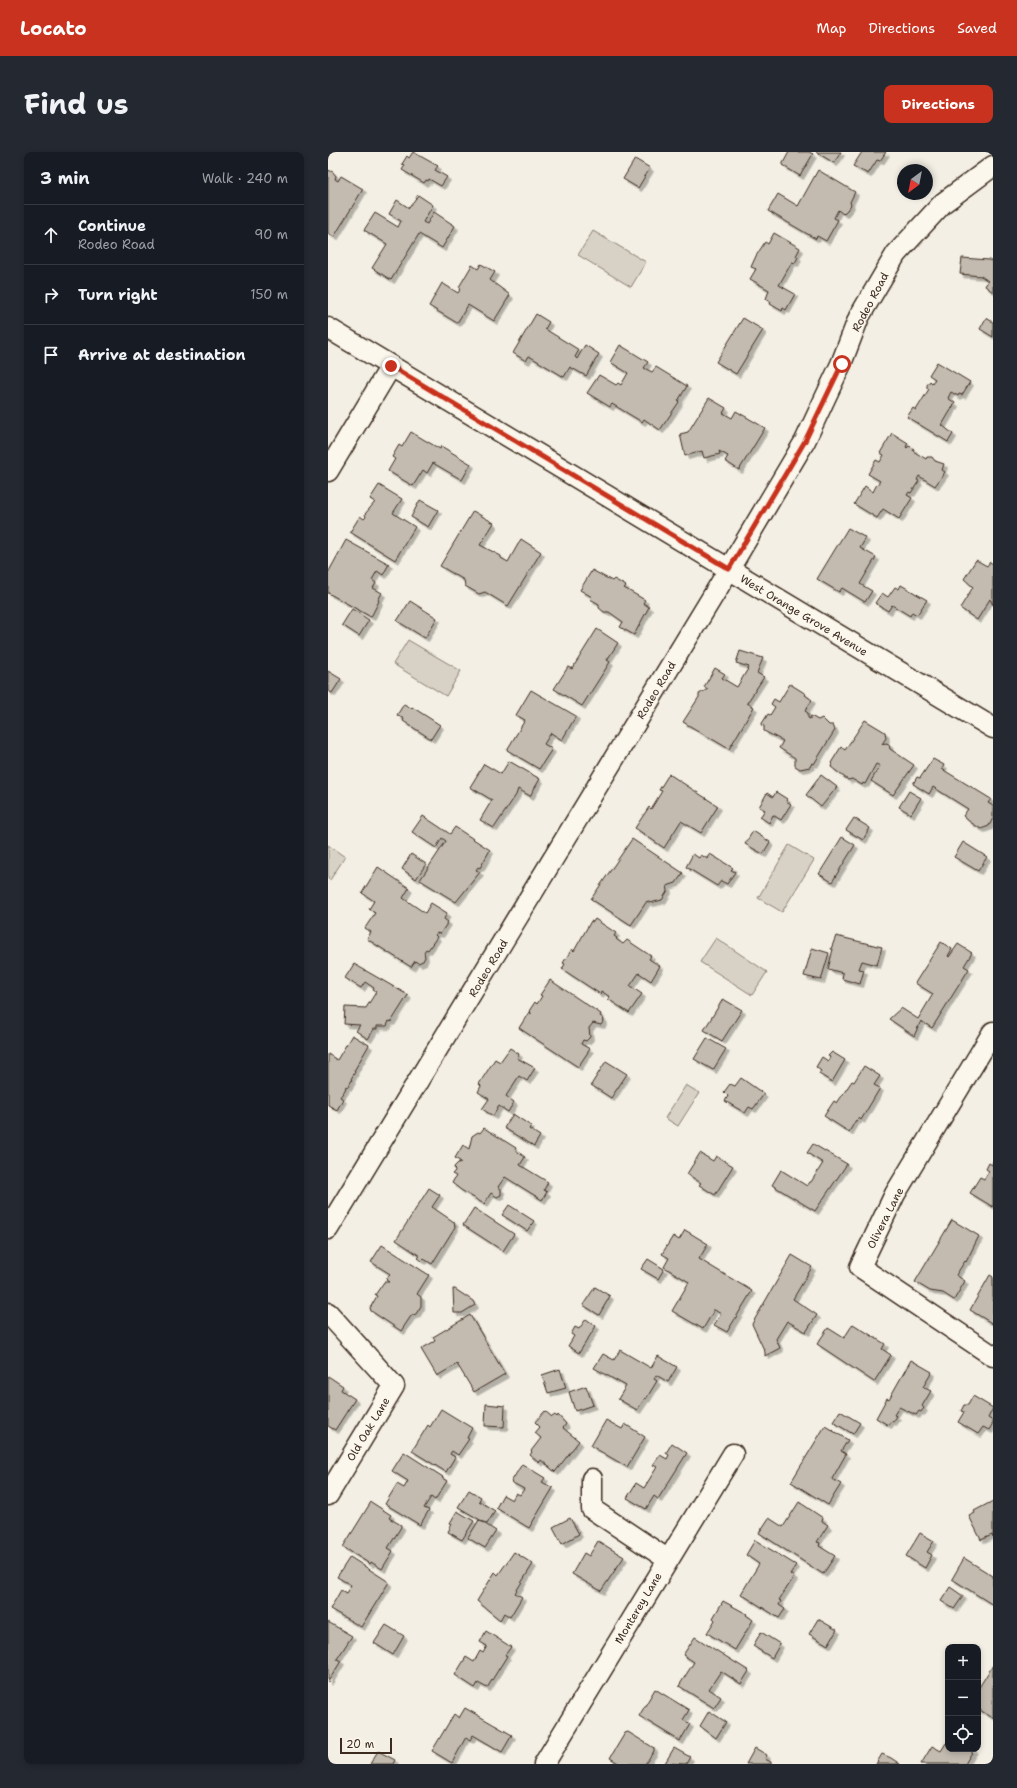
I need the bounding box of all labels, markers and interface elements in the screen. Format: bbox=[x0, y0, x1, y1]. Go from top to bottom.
text: Locato bbox=[20, 16, 87, 41]
text: Map bbox=[817, 19, 847, 37]
text: Directions bbox=[869, 19, 935, 37]
text: Saved bbox=[957, 19, 997, 37]
text: Find us bbox=[24, 85, 129, 123]
button: Directions bbox=[884, 85, 993, 123]
north arrow bbox=[897, 164, 933, 200]
text: 3 min bbox=[40, 167, 90, 189]
text: Walk · 240 m bbox=[202, 170, 288, 187]
text: Continue bbox=[78, 216, 146, 236]
icon: ahead bbox=[40, 224, 62, 246]
text: 90 m bbox=[254, 226, 288, 243]
text: Rodeo Road bbox=[78, 236, 155, 253]
street label: Rodeo Road bbox=[849, 270, 892, 334]
icon: right bbox=[40, 284, 62, 306]
text: Turn right bbox=[78, 285, 158, 305]
text: 150 m bbox=[250, 286, 288, 303]
icon: arrive bbox=[40, 344, 62, 366]
text: Arrive at destination bbox=[78, 345, 246, 365]
route start bbox=[833, 355, 851, 373]
route end bbox=[382, 357, 400, 375]
street label: West Orange Grove Avenue bbox=[737, 571, 870, 660]
street label: Rodeo Road bbox=[633, 659, 680, 722]
street label: Rodeo Road bbox=[465, 937, 512, 1000]
street label: Olivera Lane bbox=[864, 1185, 907, 1251]
street label: Old Oak Lane bbox=[343, 1394, 393, 1464]
street label: Monterey Lane bbox=[611, 1570, 666, 1647]
map controls bbox=[945, 1644, 981, 1752]
button: + bbox=[945, 1644, 981, 1680]
button: − bbox=[945, 1680, 981, 1716]
button: locate bbox=[945, 1716, 981, 1752]
scale bar bbox=[340, 1736, 392, 1755]
text: 20 m bbox=[346, 1737, 374, 1752]

